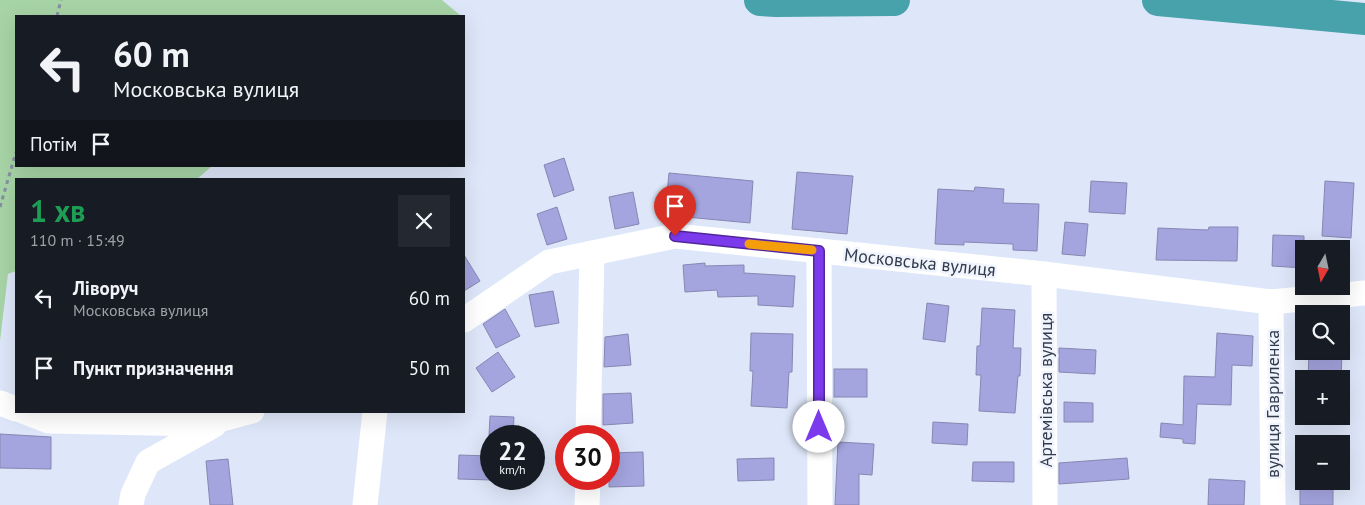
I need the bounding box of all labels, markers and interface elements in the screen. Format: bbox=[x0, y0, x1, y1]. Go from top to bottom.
text: 60 m bbox=[113, 31, 190, 77]
icon: left bbox=[30, 35, 95, 100]
text: Московська вулиця bbox=[113, 75, 299, 103]
icon: arrive bbox=[87, 130, 115, 158]
text: Потім bbox=[30, 132, 77, 156]
pin bbox=[654, 185, 696, 236]
text: 1 хв bbox=[30, 191, 86, 230]
icon: arrive bbox=[661, 192, 689, 220]
button: close bbox=[398, 195, 450, 247]
text: 110 m · 15:49 bbox=[30, 230, 125, 250]
north arrow bbox=[1295, 240, 1350, 295]
map controls bbox=[1295, 240, 1350, 490]
street label: Московська вулиця bbox=[843, 243, 997, 281]
text: Ліворуч bbox=[73, 276, 138, 300]
icon: left bbox=[30, 284, 58, 312]
text: 60 m bbox=[409, 286, 450, 310]
text: Московська вулиця bbox=[73, 300, 208, 320]
button: search bbox=[1295, 305, 1350, 360]
street label: Артемівська вулиця bbox=[1034, 313, 1057, 467]
street label: вулиця Гавриленка bbox=[1261, 330, 1284, 478]
icon: arrive bbox=[30, 354, 58, 382]
text: Пункт призначення bbox=[73, 356, 234, 380]
text: 50 m bbox=[409, 356, 450, 380]
button: + bbox=[1295, 370, 1350, 425]
position arrow bbox=[792, 400, 844, 452]
speed limit sign: 30 bbox=[555, 425, 620, 490]
text: 22 bbox=[498, 435, 527, 467]
button: − bbox=[1295, 435, 1350, 490]
text: km/h bbox=[499, 462, 526, 477]

